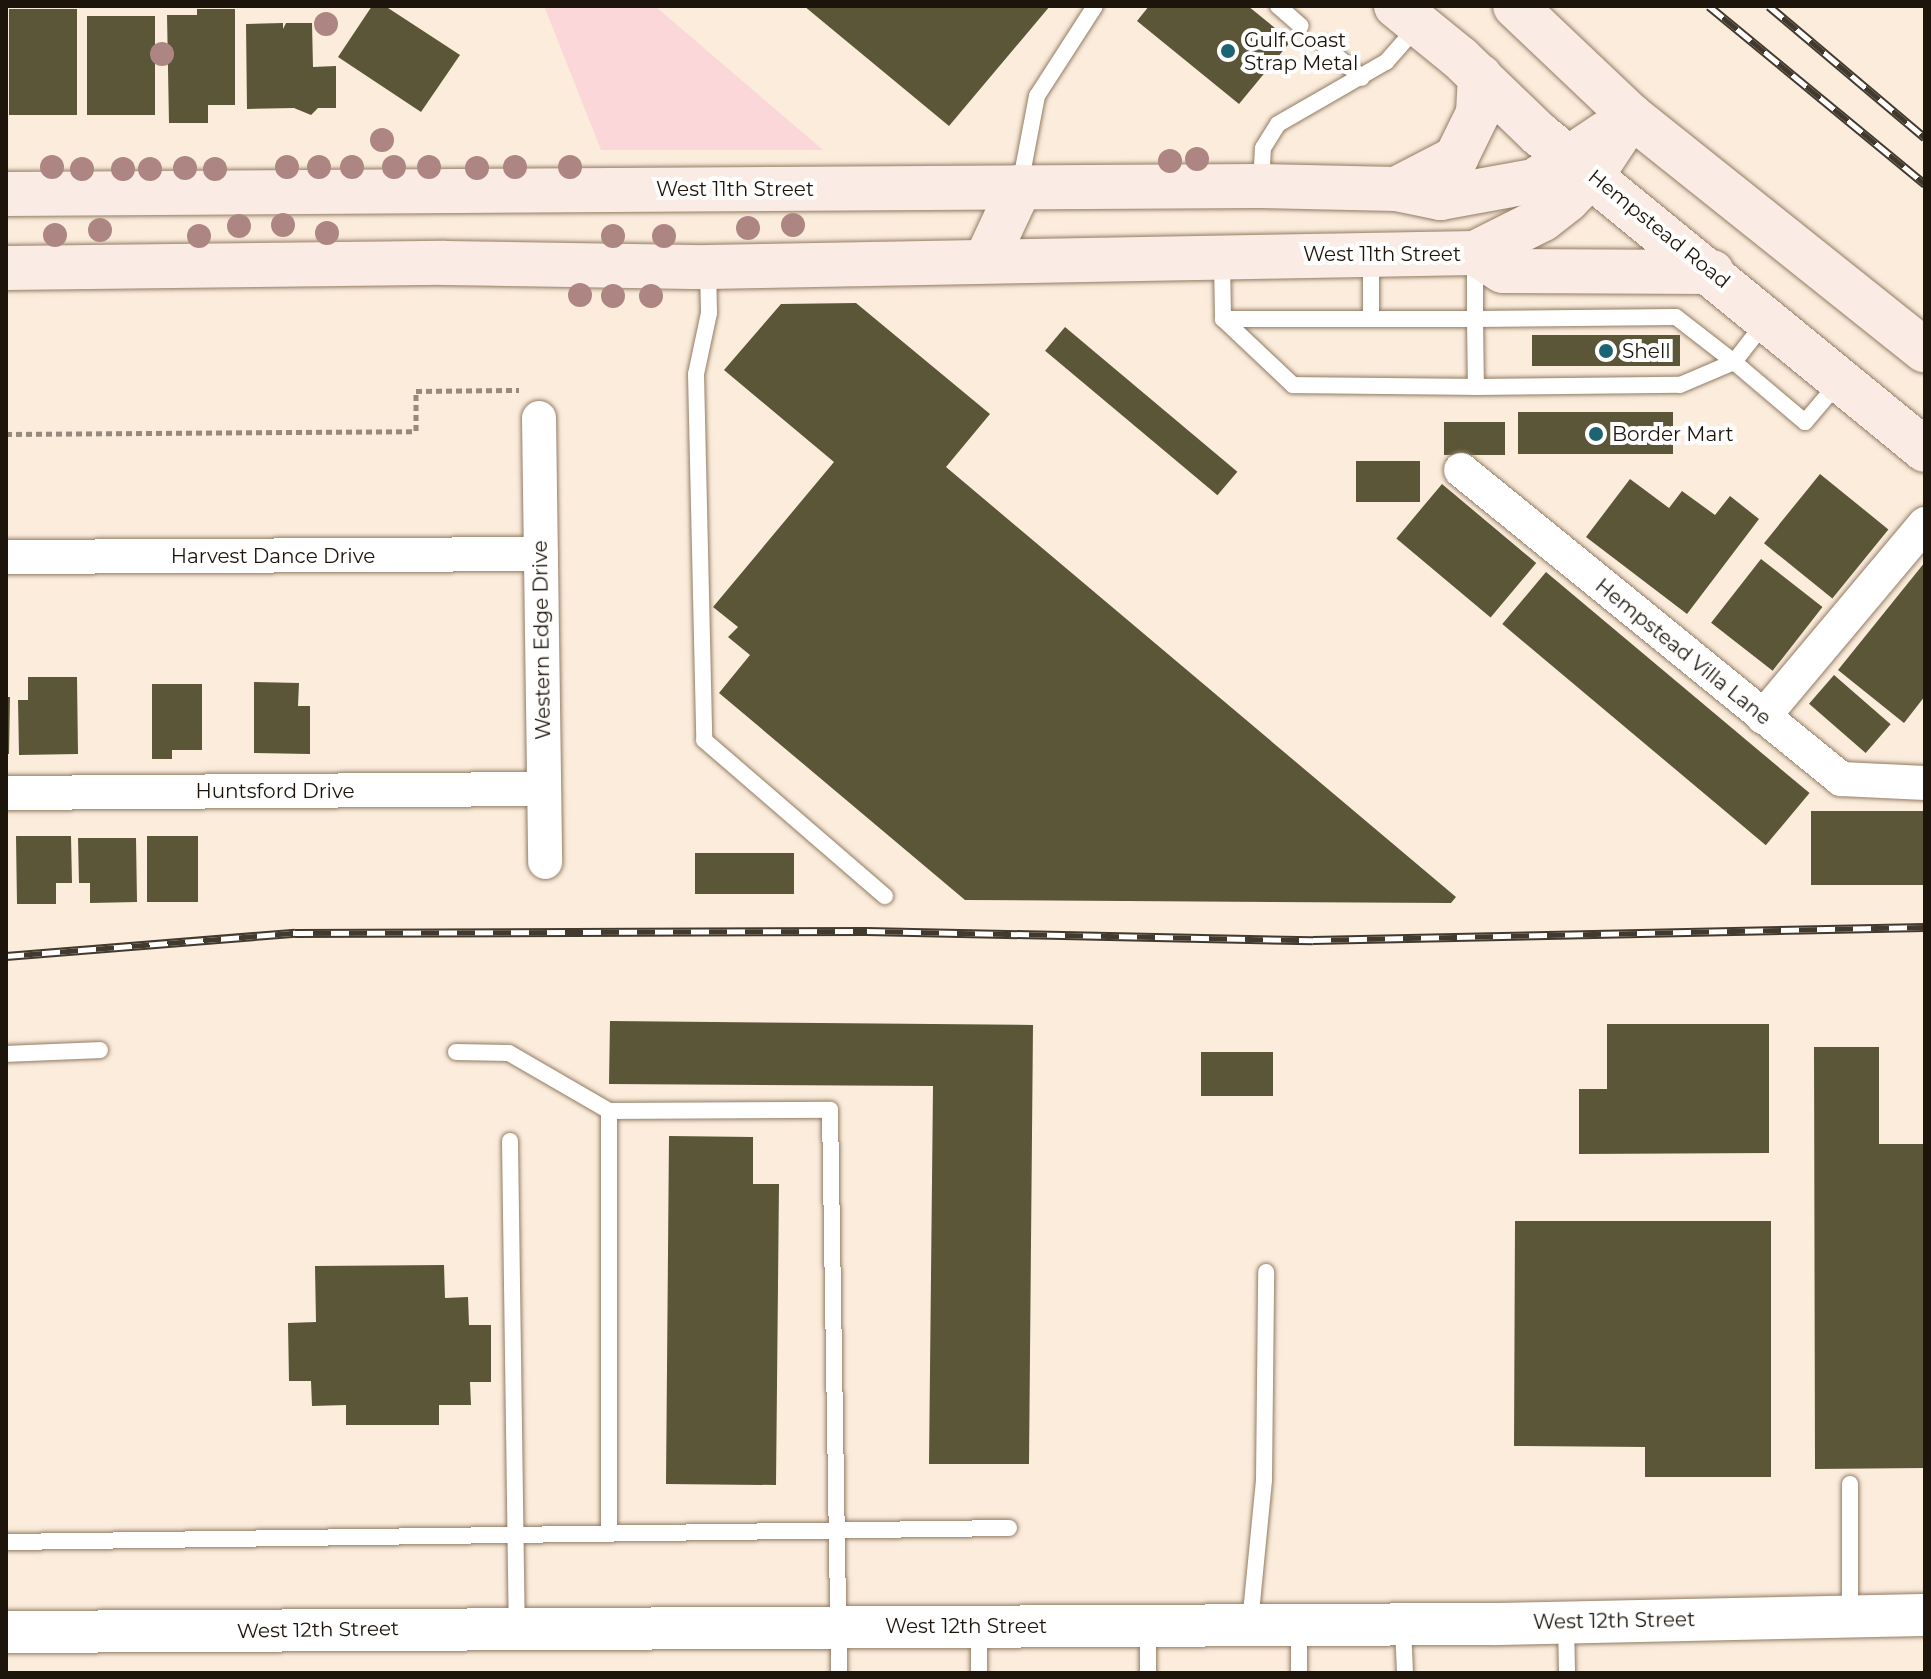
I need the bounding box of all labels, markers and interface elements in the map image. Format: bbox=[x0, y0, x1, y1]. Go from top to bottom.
place label: Gulf Coast Strap Metal bbox=[1244, 28, 1358, 75]
marker: Gulf Coast Strap Metal bbox=[1219, 42, 1237, 60]
street label: Hempstead Road bbox=[1583, 165, 1735, 293]
street label: West 11th Street bbox=[656, 177, 814, 201]
street label: West 11th Street bbox=[1303, 242, 1461, 266]
place label: Shell bbox=[1622, 339, 1671, 363]
marker: Shell bbox=[1597, 342, 1615, 360]
place label: Border Mart bbox=[1612, 422, 1734, 446]
marker: Border Mart bbox=[1587, 425, 1605, 443]
street label: Western Edge Drive bbox=[528, 540, 556, 740]
street label: Harvest Dance Drive bbox=[171, 544, 375, 568]
street label: Hempstead Villa Lane bbox=[1590, 574, 1776, 730]
street label: Huntsford Drive bbox=[195, 779, 355, 803]
street label: West 12th Street bbox=[1533, 1608, 1695, 1634]
street label: West 12th Street bbox=[885, 1614, 1047, 1638]
street label: West 12th Street bbox=[237, 1617, 399, 1643]

